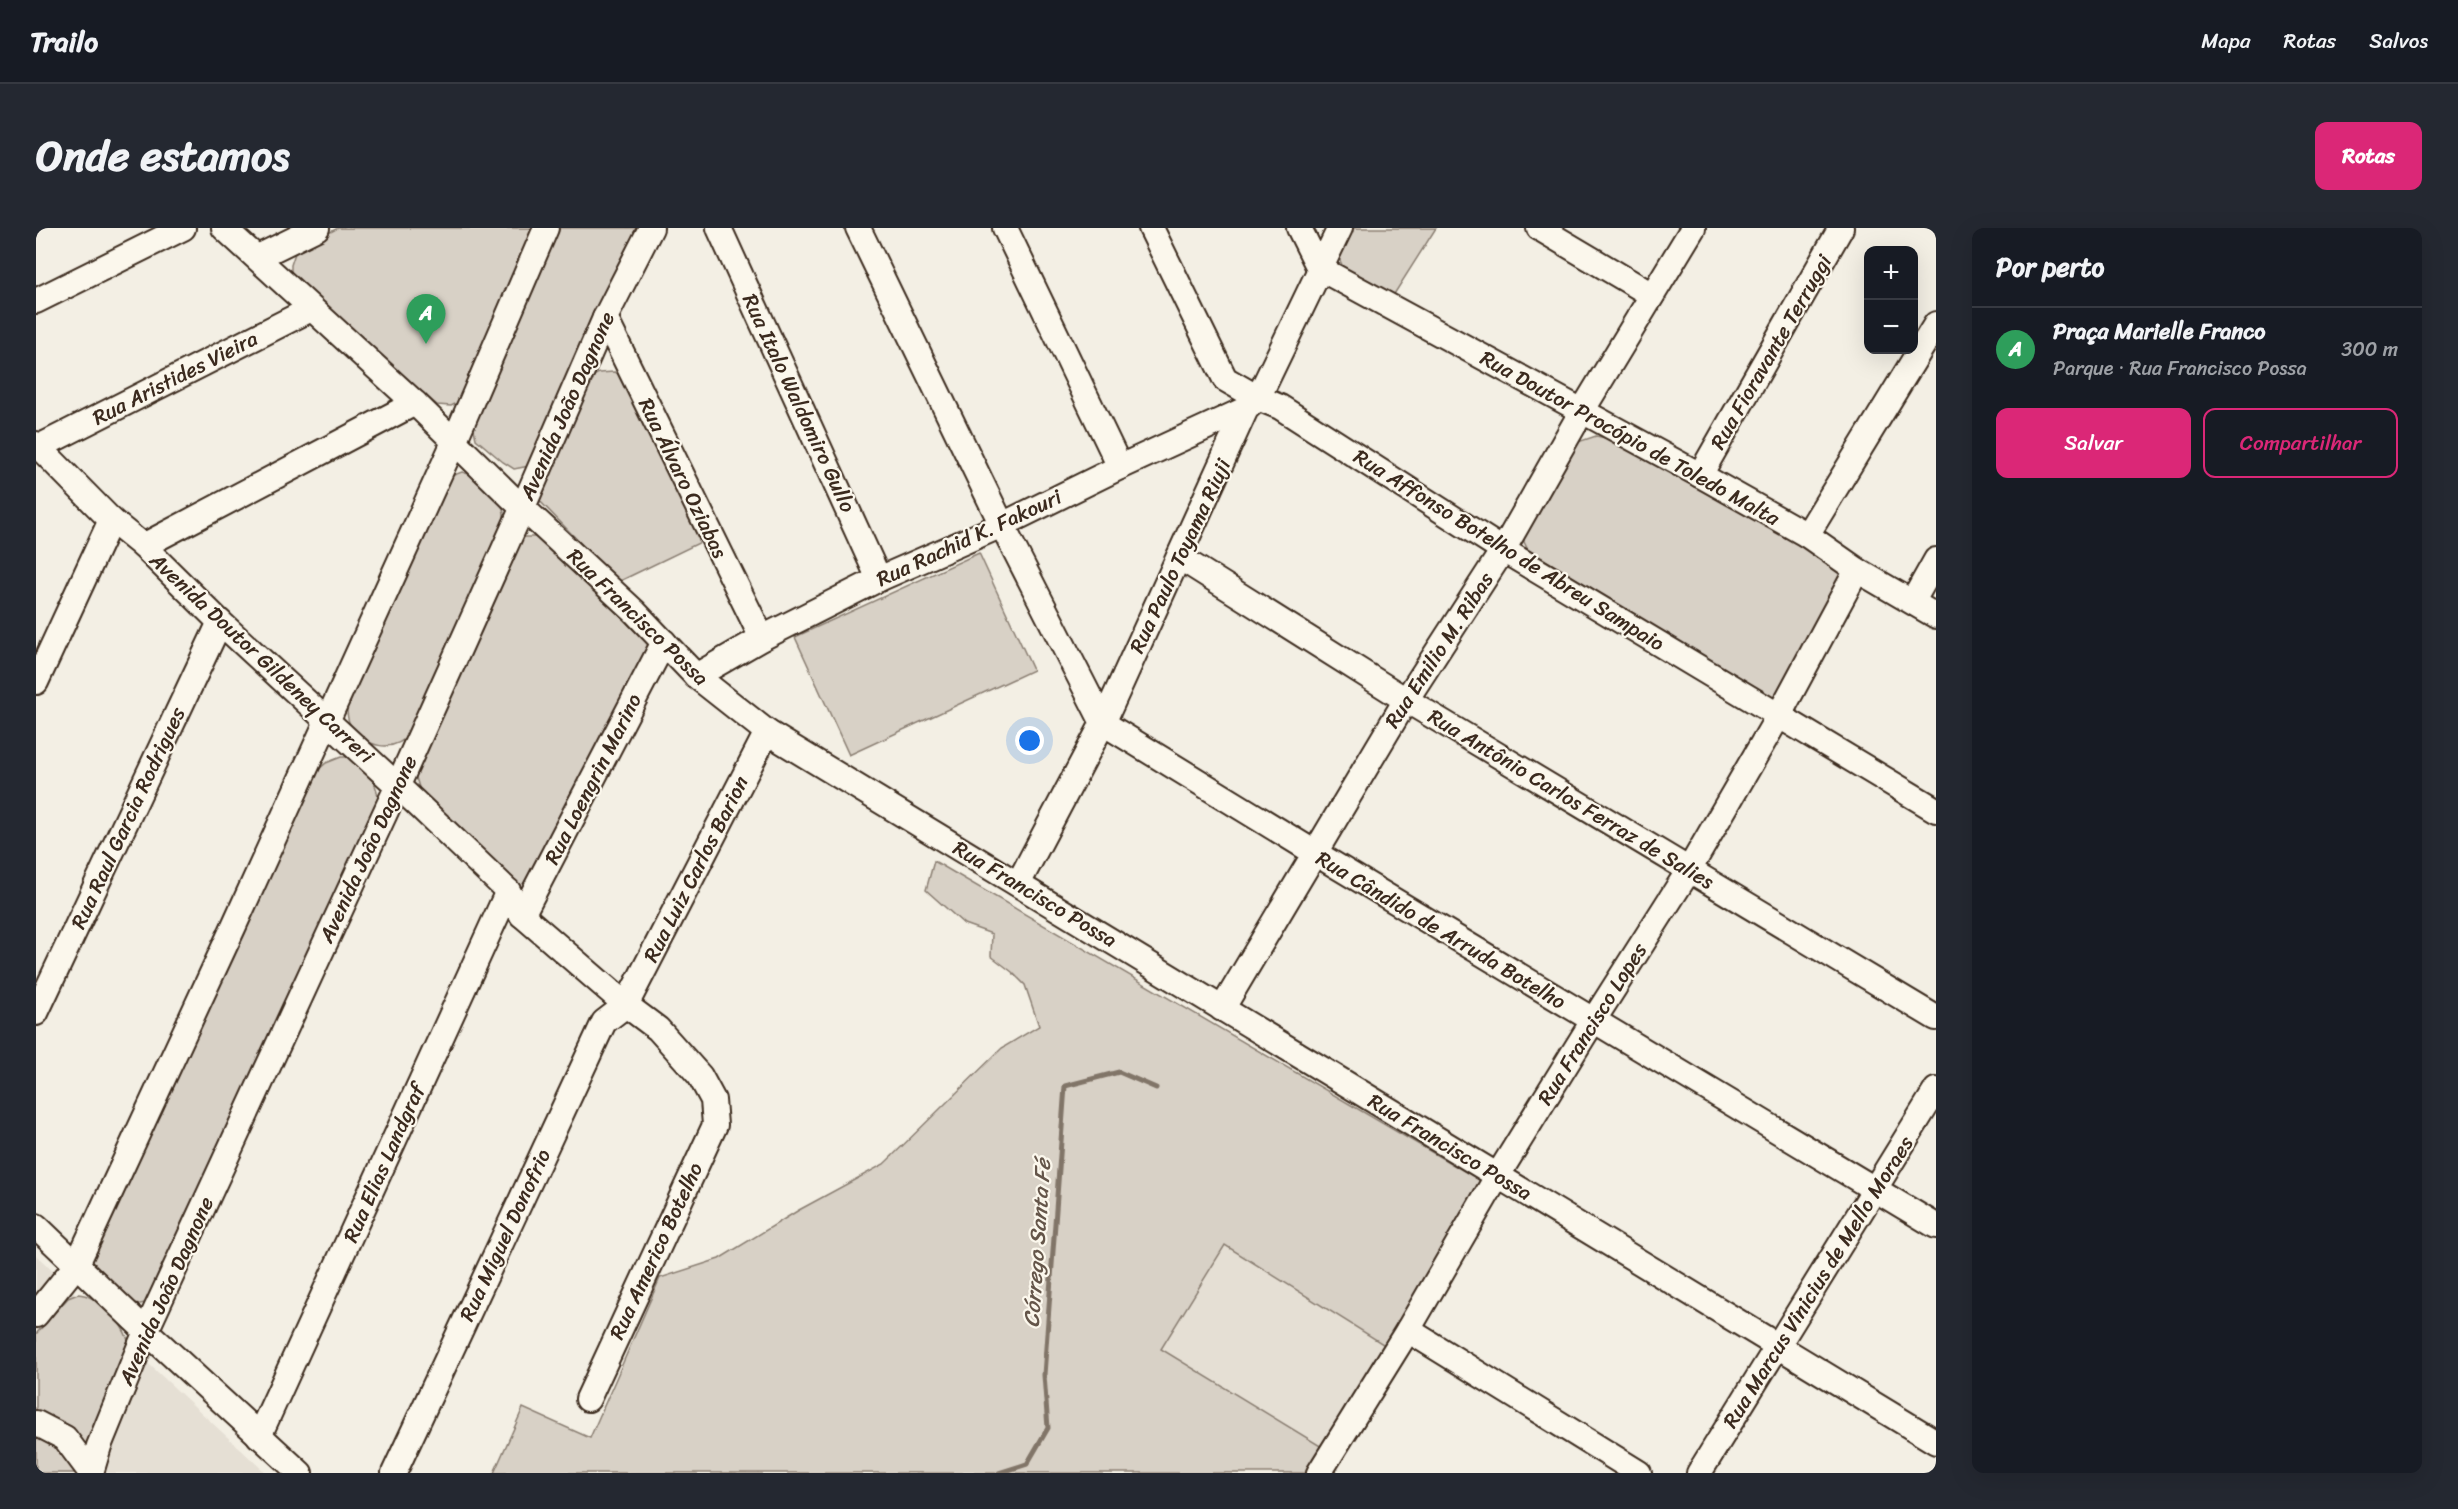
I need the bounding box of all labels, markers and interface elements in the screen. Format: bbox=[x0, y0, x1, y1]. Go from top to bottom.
text: Trailo bbox=[30, 17, 98, 66]
text: Mapa bbox=[2201, 22, 2250, 60]
text: Rotas bbox=[2283, 22, 2336, 60]
text: Salvos bbox=[2369, 22, 2428, 60]
text: Onde estamos bbox=[36, 119, 290, 193]
button: Rotas bbox=[2315, 122, 2422, 190]
text: Por perto bbox=[1996, 244, 2104, 290]
street label: Rua Fioravante Terruggi bbox=[1699, 246, 1843, 457]
map controls bbox=[1864, 246, 1918, 354]
button: + bbox=[1864, 246, 1918, 300]
street label: Rua Italo Waldomiro Gullo bbox=[731, 287, 867, 519]
pin: A bbox=[406, 294, 446, 344]
button: − bbox=[1864, 300, 1918, 354]
street label: Avenida João Dagnone bbox=[508, 305, 626, 508]
text: Praça Marielle Franco bbox=[2053, 312, 2265, 351]
street label: Rua Aristides Vieira bbox=[85, 320, 265, 436]
text: A bbox=[2009, 332, 2022, 367]
text: 300 m bbox=[2341, 332, 2398, 367]
street label: Rua Doutor Procópio de Toledo Malta bbox=[1473, 339, 1788, 537]
text: Parque · Rua Francisco Possa bbox=[2053, 351, 2307, 386]
street label: Rua Álvaro Oziabas bbox=[628, 391, 739, 565]
button: Salvar bbox=[1996, 408, 2191, 478]
button: Compartilhar bbox=[2203, 408, 2398, 478]
street label: Rua Affonso Botelho de Abreu Sampaio bbox=[1346, 438, 1673, 662]
street label: Rua Paulo Toyama Riuji bbox=[1118, 451, 1242, 660]
street label: Rua Rachid K. Fakouri bbox=[870, 478, 1069, 598]
street label: Rua Francisco Possa bbox=[558, 539, 719, 696]
street label: Avenida Doutor Gildeney Carreri bbox=[140, 542, 384, 774]
street label: Rua Emilio M. Ribas bbox=[1374, 564, 1504, 736]
street label: Rua Loengrin Marino bbox=[533, 686, 653, 871]
street label: Rua Antônio Carlos Ferraz de Salies bbox=[1420, 698, 1722, 900]
street label: Rua Raul Garcia Rodrigues bbox=[60, 700, 196, 936]
your location bbox=[1015, 726, 1044, 755]
street label: Avenida João Dagnone bbox=[307, 749, 428, 950]
street label: Rua Luiz Carlos Barion bbox=[632, 769, 760, 969]
street label: Rua Francisco Possa bbox=[945, 830, 1125, 959]
street label: Rua Cândido de Arruda Botelho bbox=[1308, 840, 1574, 1020]
street label: Rua Francisco Lopes bbox=[1527, 935, 1658, 1113]
street label: Rua Elias Landgraf bbox=[332, 1075, 437, 1249]
street label: Rua Francisco Possa bbox=[1360, 1083, 1540, 1212]
street label: Rua Marcus Vinicius de Mello Moraes bbox=[1712, 1128, 1924, 1436]
street label: Rua Miguel Donofrio bbox=[448, 1142, 562, 1328]
water label: Córrego Santa Fé bbox=[1012, 1154, 1063, 1328]
street label: Rua Americo Botelho bbox=[598, 1156, 714, 1346]
street label: Avenida João Dagnone bbox=[107, 1190, 225, 1393]

